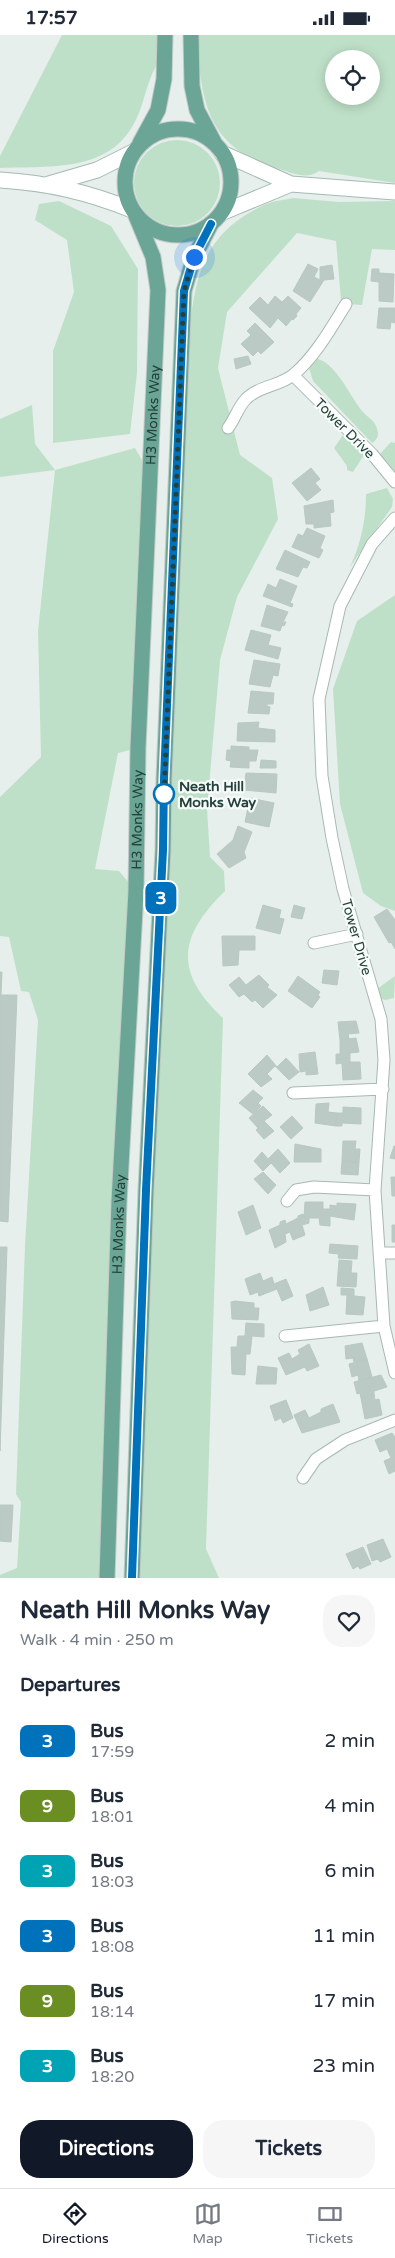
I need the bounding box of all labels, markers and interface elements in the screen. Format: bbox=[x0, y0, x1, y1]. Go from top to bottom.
text: 17:57 bbox=[25, 7, 78, 29]
map controls bbox=[325, 50, 380, 105]
button: locate bbox=[325, 50, 380, 105]
your location bbox=[182, 245, 207, 270]
street label: H3 Monks Way bbox=[142, 364, 164, 465]
street label: Tower Drive bbox=[311, 395, 378, 462]
street label: H3 Monks Way bbox=[128, 769, 147, 870]
place label: Neath Hill Monks Way bbox=[179, 778, 257, 811]
marker: Neath Hill Monks Way bbox=[153, 783, 175, 805]
line badge: 3 bbox=[145, 882, 177, 914]
text: 3 bbox=[155, 887, 167, 909]
street label: Tower Drive bbox=[338, 897, 376, 977]
street label: H3 Monks Way bbox=[109, 1173, 130, 1275]
button: heart bbox=[323, 1595, 375, 1647]
text: Neath Hill Monks Way bbox=[20, 1596, 270, 1625]
text: Walk · 4 min · 250 m bbox=[20, 1630, 174, 1650]
text: Departures bbox=[20, 1674, 120, 1696]
text: Bus bbox=[90, 1720, 124, 1742]
text: 3 bbox=[42, 1730, 53, 1752]
text: 2 min bbox=[324, 1730, 375, 1752]
text: 17:59 bbox=[90, 1742, 134, 1762]
text: Bus bbox=[90, 1785, 124, 1807]
text: 9 bbox=[42, 1795, 53, 1817]
text: 4 min bbox=[324, 1795, 375, 1817]
text: 18:01 bbox=[90, 1807, 134, 1827]
text: Bus bbox=[90, 1850, 124, 1872]
text: 3 bbox=[42, 1860, 53, 1882]
text: 6 min bbox=[324, 1860, 375, 1882]
text: 18:03 bbox=[90, 1872, 134, 1892]
text: Bus bbox=[90, 1915, 124, 1937]
text: 3 bbox=[42, 1925, 53, 1947]
text: 11 min bbox=[312, 1925, 375, 1947]
text: 18:08 bbox=[90, 1937, 134, 1957]
text: Bus bbox=[90, 1980, 124, 2002]
text: 9 bbox=[42, 1990, 53, 2012]
text: 17 min bbox=[312, 1990, 375, 2012]
text: 18:14 bbox=[90, 2002, 134, 2022]
text: Bus bbox=[90, 2045, 124, 2067]
text: 3 bbox=[42, 2055, 53, 2077]
text: 23 min bbox=[312, 2055, 375, 2077]
text: 18:20 bbox=[90, 2067, 134, 2087]
button: Directions bbox=[20, 2120, 193, 2178]
button: Tickets bbox=[203, 2120, 375, 2178]
tab: Directions bbox=[42, 2200, 109, 2247]
tab: Map bbox=[192, 2200, 223, 2247]
tab: Tickets bbox=[306, 2200, 353, 2247]

